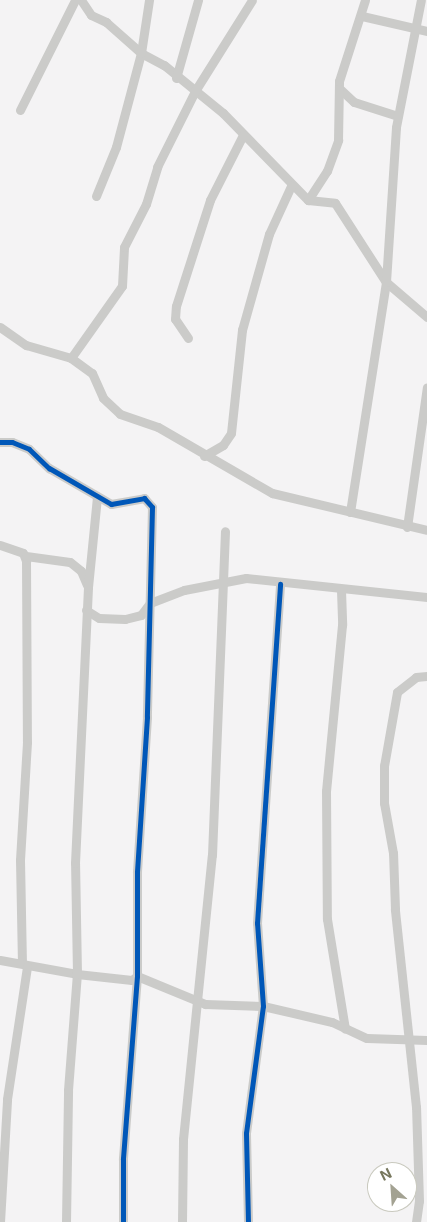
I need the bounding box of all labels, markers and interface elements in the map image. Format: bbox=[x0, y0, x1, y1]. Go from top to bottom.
north arrow bbox=[367, 1162, 417, 1212]
text: N bbox=[377, 1164, 394, 1184]

